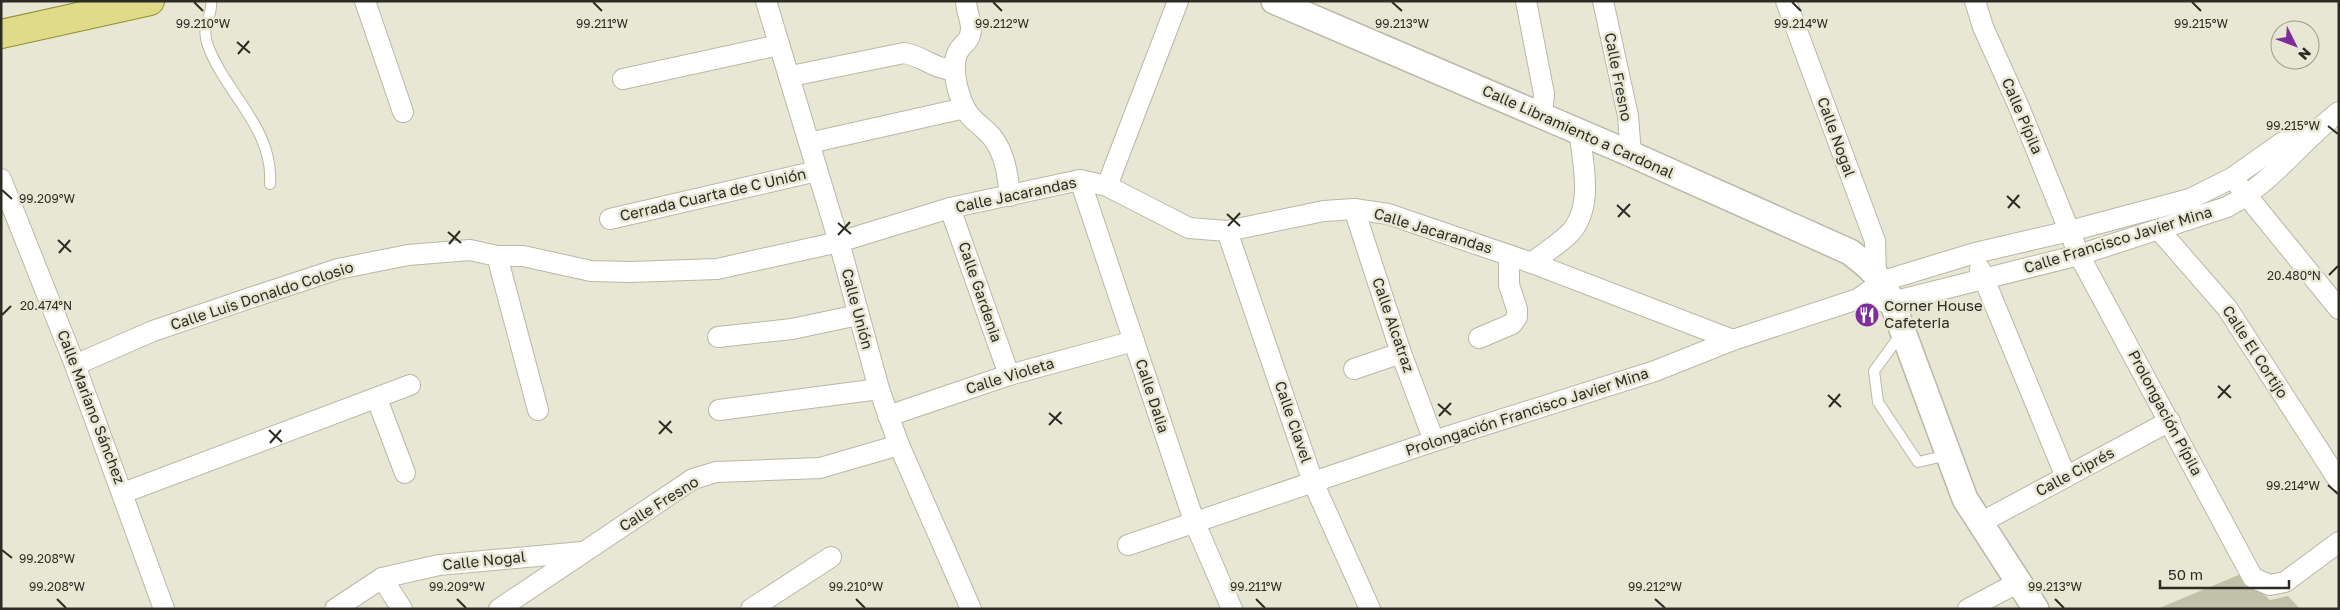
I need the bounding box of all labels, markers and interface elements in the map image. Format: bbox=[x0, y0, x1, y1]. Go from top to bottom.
text: 99.210°W bbox=[176, 16, 231, 31]
text: 99.211°W bbox=[576, 16, 628, 31]
text: 99.212°W bbox=[975, 16, 1030, 31]
text: 99.213°W bbox=[1375, 16, 1430, 31]
text: 99.214°W bbox=[1774, 16, 1828, 31]
text: 99.215°W bbox=[2174, 16, 2229, 31]
north arrow bbox=[2270, 20, 2320, 70]
street label: Calle Fresno bbox=[1602, 31, 1636, 123]
text: N bbox=[2295, 44, 2315, 64]
street label: Calle Pípila bbox=[1999, 75, 2047, 156]
street label: Calle Libramiento a Cardonal bbox=[1480, 81, 1677, 182]
street label: Calle Nogal bbox=[1814, 94, 1860, 179]
text: 99.215°W bbox=[2266, 118, 2321, 133]
street label: Cerrada Cuarta de C Unión bbox=[618, 164, 808, 224]
street label: Calle Jacarandas bbox=[954, 172, 1078, 216]
text: 99.209°W bbox=[19, 191, 75, 206]
street label: Calle Francisco Javier Mina bbox=[2021, 202, 2214, 276]
street label: Calle Jacarandas bbox=[1372, 203, 1495, 257]
street label: Calle Gardenia bbox=[955, 239, 1007, 344]
street label: Calle Luis Donaldo Colosio bbox=[168, 257, 355, 333]
street label: Calle Unión bbox=[839, 266, 877, 351]
text: 20.480°N bbox=[2267, 268, 2321, 283]
street label: Calle Alcatraz bbox=[1369, 275, 1419, 375]
place label: Corner House Cafeteria bbox=[1884, 296, 1983, 331]
text: 20.474°N bbox=[20, 298, 72, 313]
restaurant icon: Corner House Cafeteria bbox=[1854, 302, 1880, 328]
street label: Calle El Cortijo bbox=[2219, 302, 2292, 401]
street label: Calle Mariano Sánchez bbox=[54, 327, 130, 486]
street label: Prolongación Pípila bbox=[2125, 347, 2207, 478]
street label: Calle Violeta bbox=[963, 353, 1056, 397]
street label: Calle Dalia bbox=[1133, 356, 1173, 435]
street label: Prolongación Francisco Javier Mina bbox=[1403, 363, 1651, 459]
street label: Calle Clavel bbox=[1272, 378, 1316, 465]
street label: Calle Ciprés bbox=[2032, 443, 2117, 499]
street label: Calle Fresno bbox=[616, 472, 701, 535]
text: 99.214°W bbox=[2266, 478, 2320, 493]
street label: Calle Nogal bbox=[441, 547, 527, 573]
text: 99.208°W bbox=[19, 551, 75, 566]
scale bar bbox=[2160, 558, 2289, 590]
text: 50 m bbox=[2168, 565, 2203, 583]
text: 99.208°W bbox=[29, 579, 85, 594]
text: 99.209°W bbox=[429, 579, 485, 594]
text: 99.210°W bbox=[829, 579, 884, 594]
text: 99.211°W bbox=[1230, 579, 1282, 594]
text: 99.212°W bbox=[1628, 579, 1683, 594]
text: 99.213°W bbox=[2028, 579, 2083, 594]

